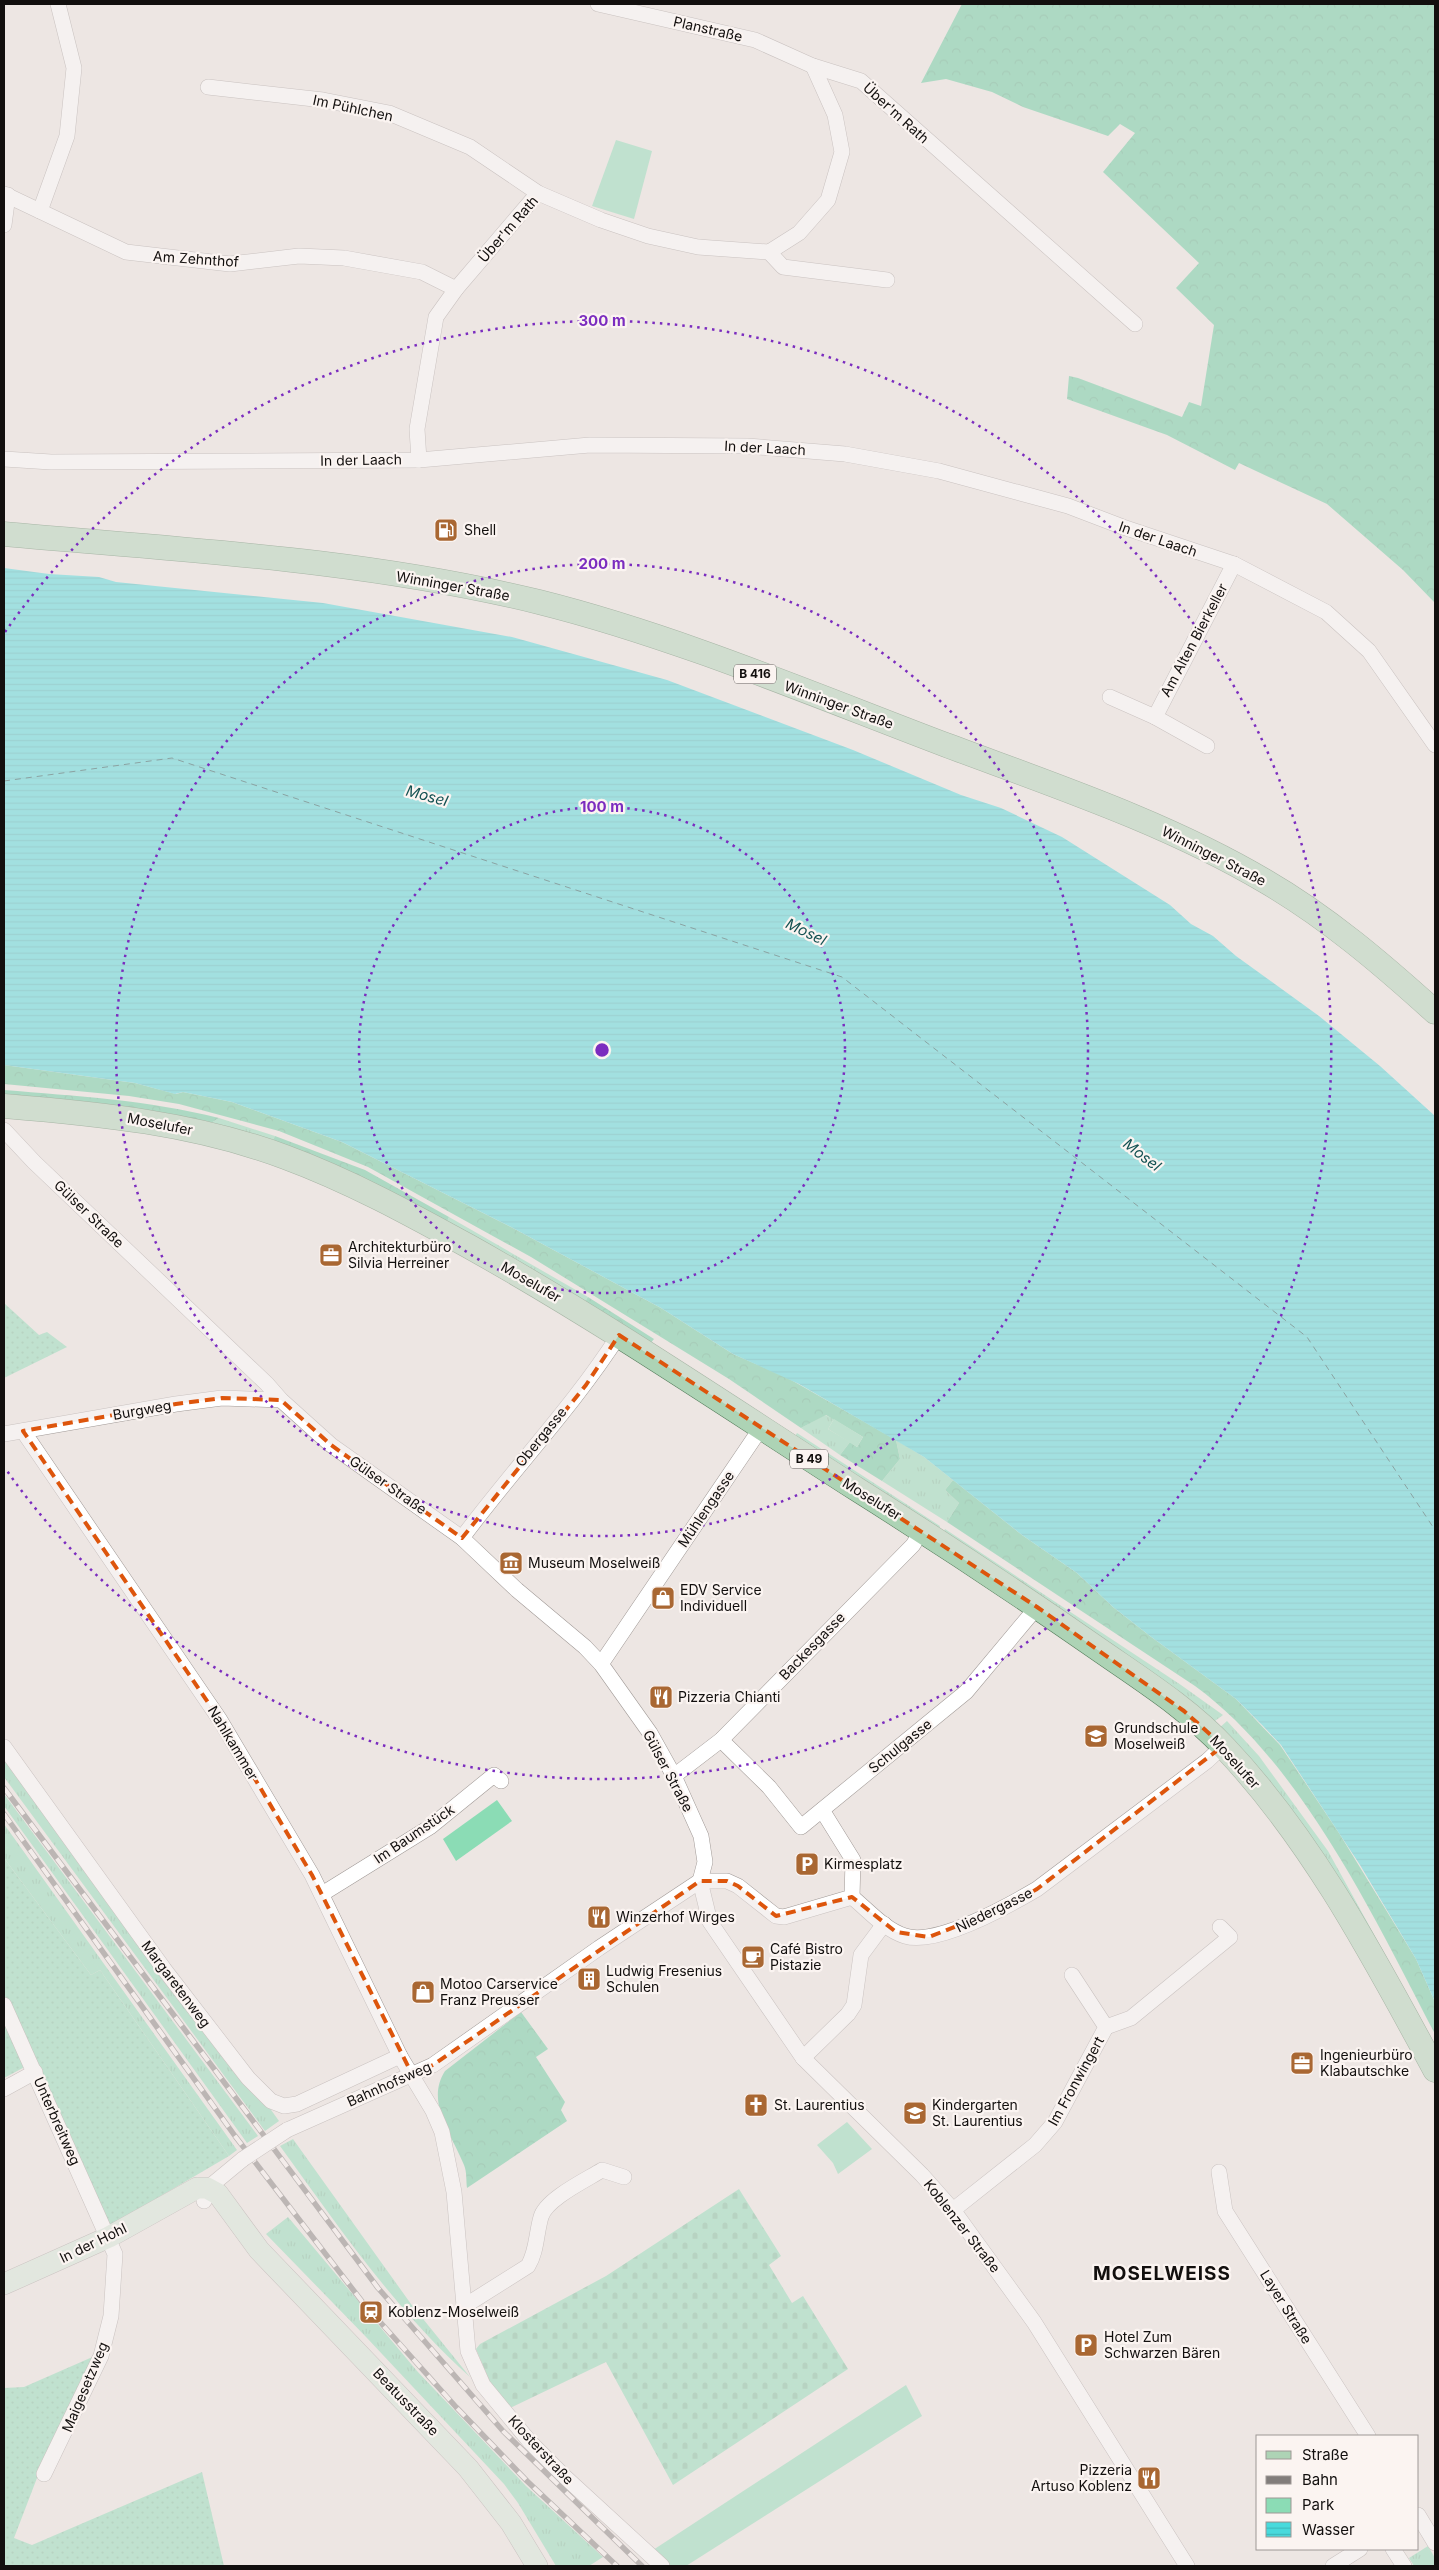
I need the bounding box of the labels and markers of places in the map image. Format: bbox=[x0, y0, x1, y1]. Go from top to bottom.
fuel station icon: Shell bbox=[433, 517, 459, 543]
place label: Shell bbox=[464, 521, 496, 538]
centre of rings bbox=[593, 1041, 611, 1059]
place label: Architekturbüro Silvia Herreiner bbox=[348, 1238, 451, 1271]
office icon: Architekturbüro Silvia Herreiner bbox=[318, 1242, 344, 1268]
museum icon: Museum Moselweiß bbox=[498, 1550, 524, 1576]
place label: Museum Moselweiß bbox=[528, 1554, 660, 1571]
place label: EDV Service Individuell bbox=[680, 1581, 762, 1614]
shop icon: EDV Service Individuell bbox=[650, 1585, 676, 1611]
restaurant icon: Pizzeria Chianti bbox=[648, 1684, 674, 1710]
place label: Pizzeria Chianti bbox=[678, 1688, 780, 1705]
place label: Grundschule Moselweiß bbox=[1114, 1719, 1198, 1752]
school or university icon: Grundschule Moselweiß bbox=[1083, 1723, 1109, 1749]
parking icon: Kirmesplatz bbox=[794, 1851, 820, 1877]
place label: Kirmesplatz bbox=[824, 1855, 902, 1872]
restaurant icon: Winzerhof Wirges bbox=[586, 1904, 612, 1930]
place label: Winzerhof Wirges bbox=[616, 1908, 735, 1925]
place label: Café Bistro Pistazie bbox=[770, 1940, 843, 1973]
cafe icon: Café Bistro Pistazie bbox=[740, 1944, 766, 1970]
place label: Ludwig Fresenius Schulen bbox=[606, 1962, 722, 1995]
building icon: Ludwig Fresenius Schulen bbox=[576, 1966, 602, 1992]
place label: Motoo Carservice Franz Preusser bbox=[440, 1975, 558, 2008]
shop icon: Motoo Carservice Franz Preusser bbox=[410, 1979, 436, 2005]
place label: Ingenieurbüro Klabautschke bbox=[1320, 2046, 1413, 2079]
office icon: Ingenieurbüro Klabautschke bbox=[1289, 2050, 1315, 2076]
church icon: St. Laurentius bbox=[743, 2092, 769, 2118]
place label: St. Laurentius bbox=[774, 2096, 865, 2113]
place label: Kindergarten St. Laurentius bbox=[932, 2096, 1023, 2129]
school or university icon: Kindergarten St. Laurentius bbox=[902, 2100, 928, 2126]
station icon: Koblenz-Moselweiß bbox=[358, 2299, 384, 2325]
place label: Koblenz-Moselweiß bbox=[388, 2303, 519, 2320]
place label: Hotel Zum Schwarzen Bären bbox=[1104, 2328, 1220, 2361]
parking icon: Hotel Zum Schwarzen Bären bbox=[1073, 2332, 1099, 2358]
place label: Pizzeria Artuso Koblenz bbox=[1031, 2461, 1132, 2494]
restaurant icon: Pizzeria Artuso Koblenz bbox=[1136, 2465, 1162, 2491]

